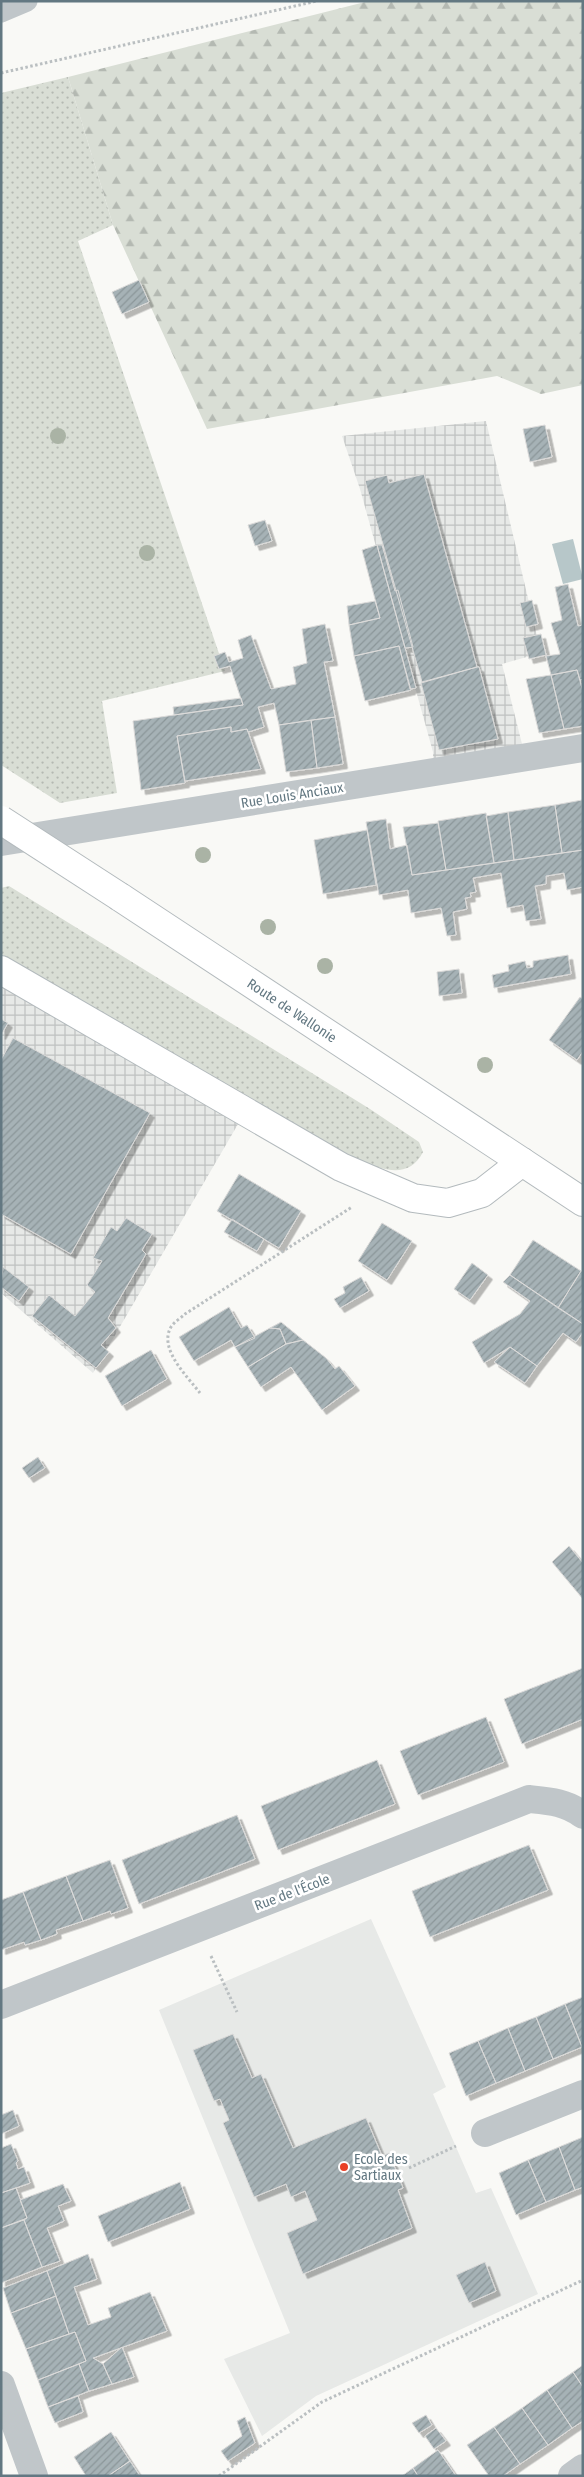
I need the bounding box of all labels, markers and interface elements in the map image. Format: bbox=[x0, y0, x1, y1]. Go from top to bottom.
street label: Rue Louis Anciaux bbox=[240, 779, 345, 812]
street label: Route de Wallonie bbox=[244, 975, 340, 1046]
street label: Rue de l'École bbox=[252, 1869, 332, 1915]
place label: Ecole des Sartiaux bbox=[354, 2151, 408, 2184]
marker: Ecole des Sartiaux bbox=[338, 2161, 350, 2173]

